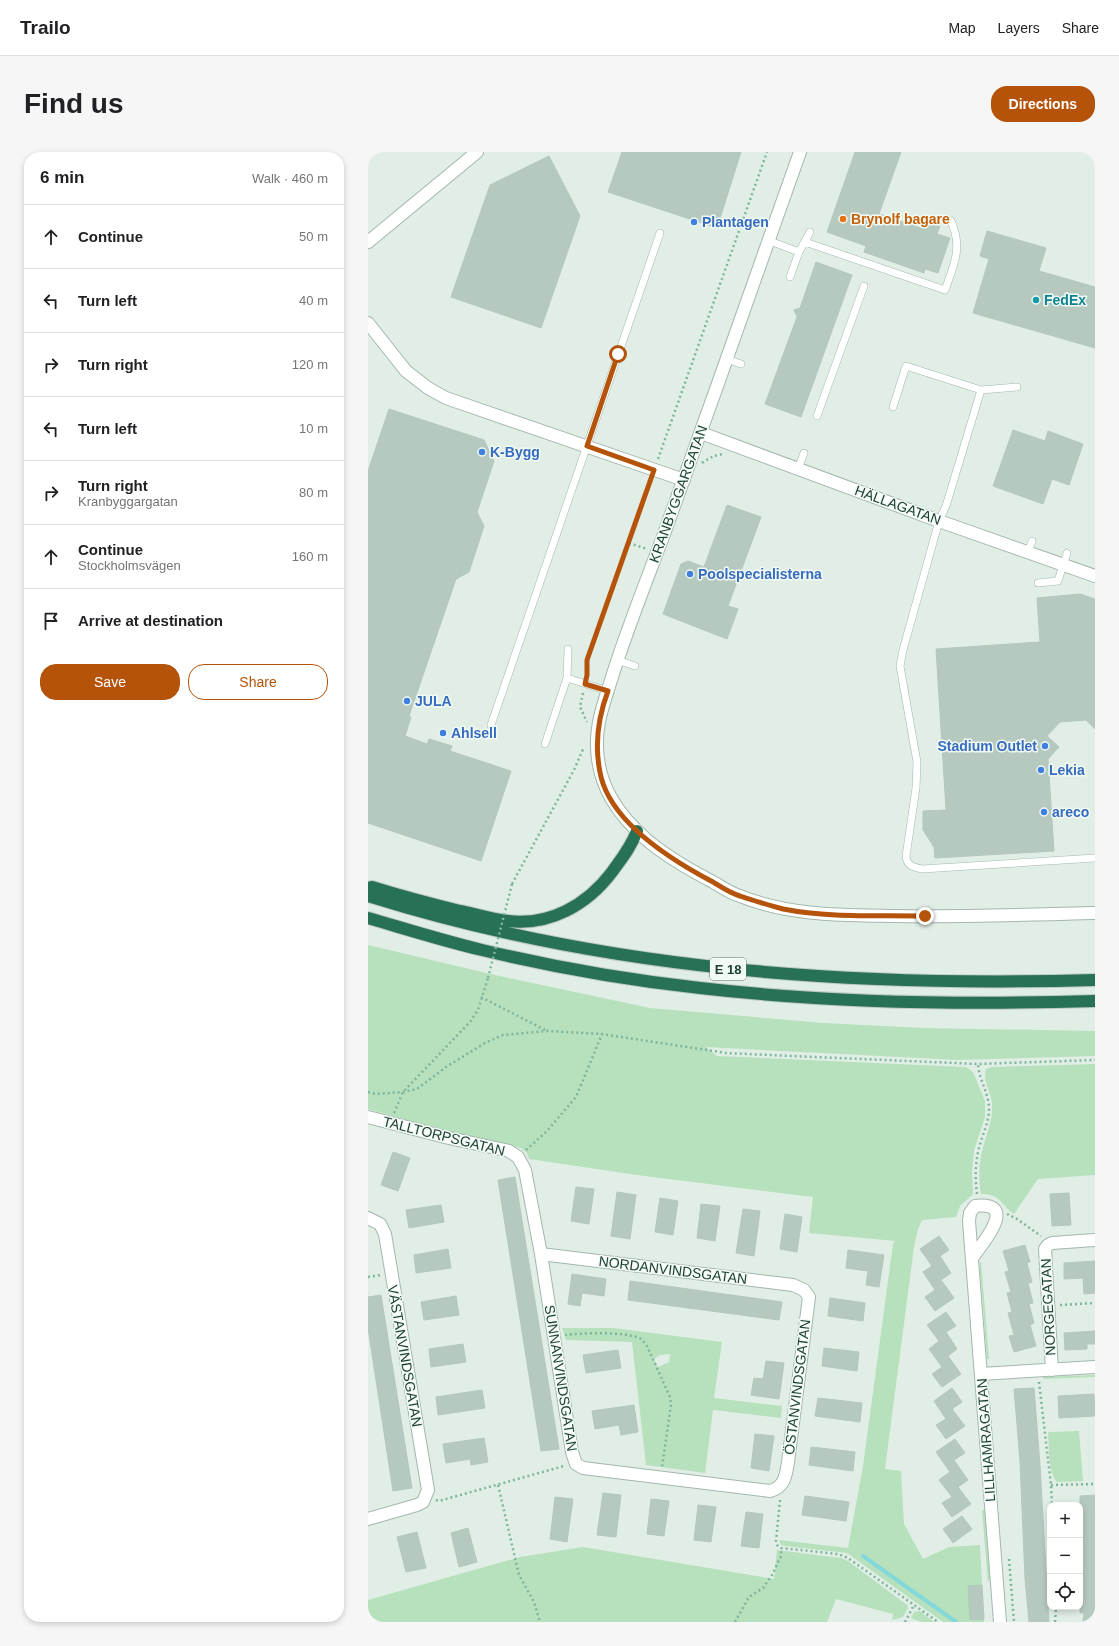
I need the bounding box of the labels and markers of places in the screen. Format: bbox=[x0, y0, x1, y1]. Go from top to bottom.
place label: Brynolf bagare bbox=[851, 211, 950, 227]
place label: Plantagen bbox=[702, 214, 769, 230]
marker: Brynolf bagare bbox=[838, 214, 848, 224]
marker: Plantagen bbox=[689, 217, 699, 227]
place label: FedEx bbox=[1044, 292, 1086, 308]
marker: FedEx bbox=[1031, 295, 1041, 305]
place label: K-Bygg bbox=[490, 444, 540, 460]
marker: K-Bygg bbox=[477, 447, 487, 457]
place label: Poolspecialisterna bbox=[698, 566, 822, 582]
marker: Poolspecialisterna bbox=[685, 569, 695, 579]
place label: JULA bbox=[415, 693, 452, 709]
marker: JULA bbox=[402, 696, 412, 706]
place label: Ahlsell bbox=[451, 725, 497, 741]
marker: Ahlsell bbox=[438, 728, 448, 738]
place label: Stadium Outlet bbox=[937, 738, 1037, 754]
marker: Stadium Outlet bbox=[1040, 741, 1050, 751]
place label: Lekia bbox=[1049, 762, 1085, 778]
marker: Lekia bbox=[1036, 765, 1046, 775]
place label: areco bbox=[1052, 804, 1089, 820]
marker: areco bbox=[1039, 807, 1049, 817]

